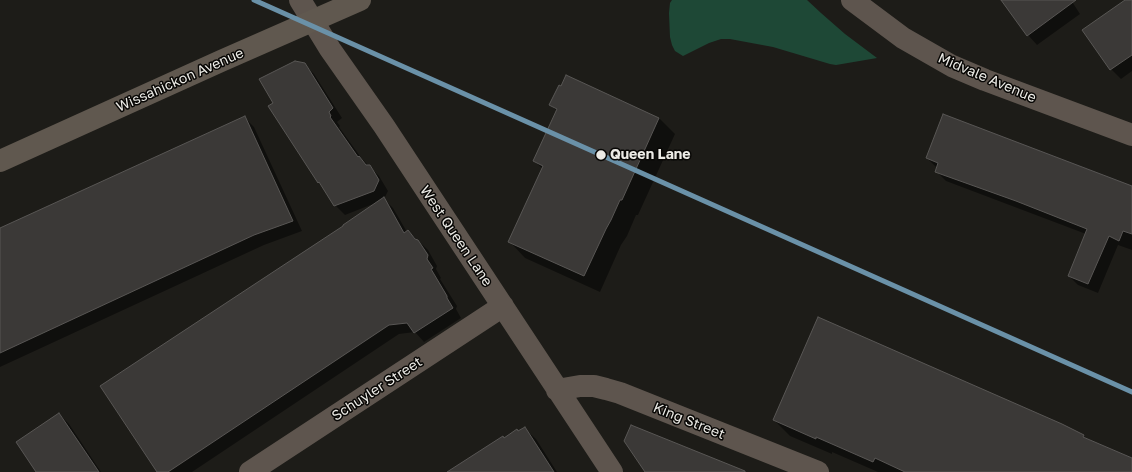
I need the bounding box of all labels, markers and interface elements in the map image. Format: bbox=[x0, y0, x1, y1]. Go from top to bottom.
street label: Wissahickon Avenue bbox=[114, 44, 246, 116]
street label: Midvale Avenue bbox=[935, 50, 1039, 106]
place label: Queen Lane bbox=[610, 147, 691, 163]
marker: Queen Lane bbox=[594, 148, 608, 162]
street label: West Queen Lane bbox=[416, 183, 496, 289]
street label: Schuyler Street bbox=[329, 354, 425, 424]
street label: King Street bbox=[651, 399, 727, 443]

